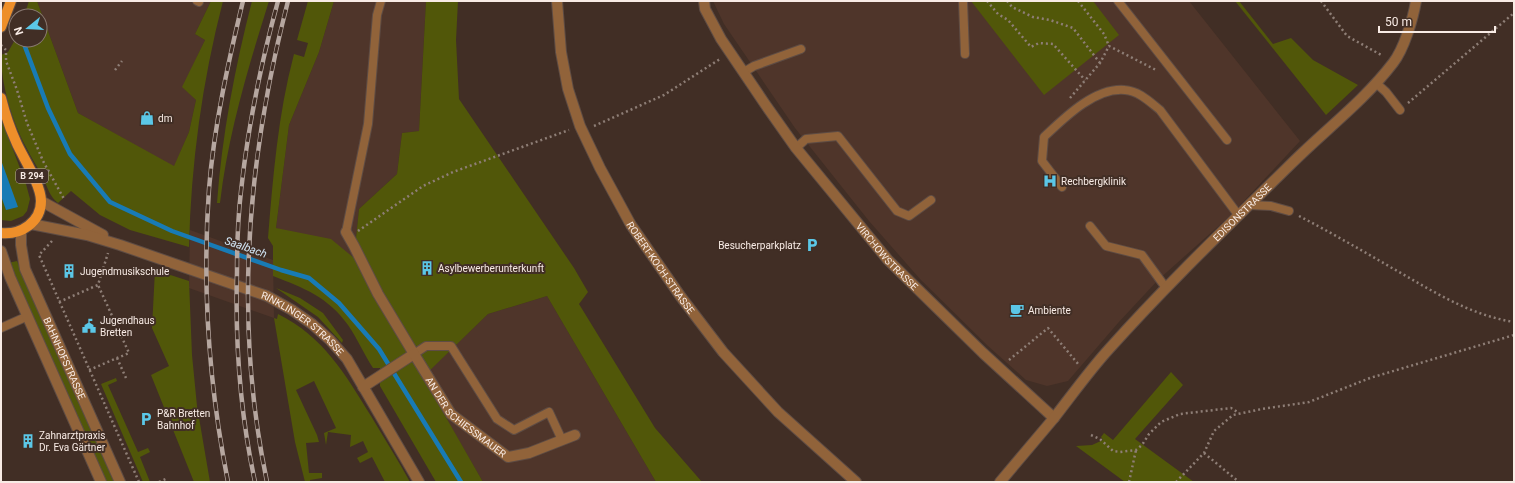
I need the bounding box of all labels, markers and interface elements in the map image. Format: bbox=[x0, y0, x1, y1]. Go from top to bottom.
north arrow bbox=[8, 8, 48, 48]
scale bar bbox=[1379, 8, 1495, 34]
text: 50 m bbox=[1385, 15, 1412, 29]
text: N bbox=[12, 25, 26, 37]
shop icon: dm bbox=[139, 110, 155, 126]
place label: dm bbox=[158, 113, 173, 124]
road number: B 294 bbox=[16, 169, 48, 183]
hospital icon: Rechbergklinik bbox=[1042, 173, 1058, 189]
place label: Rechbergklinik bbox=[1061, 176, 1127, 187]
street label: EDISONSTRASSE bbox=[1211, 181, 1274, 243]
street label: ROBERT-KOCH-STRASSE bbox=[624, 220, 697, 316]
street label: VIRCHOWSTRASSE bbox=[854, 221, 920, 293]
water label: Saalbach bbox=[223, 234, 269, 261]
parking icon: Besucherparkplatz bbox=[804, 237, 820, 253]
place label: Besucherparkplatz bbox=[718, 240, 801, 251]
building icon: Asylbewerberunterkunft bbox=[419, 260, 435, 276]
building icon: Jugendmusikschule bbox=[61, 263, 77, 279]
place label: Asylbewerberunterkunft bbox=[438, 263, 544, 274]
place label: Jugendmusikschule bbox=[80, 266, 169, 277]
street label: RINKLINGER STRASSE bbox=[260, 289, 346, 358]
cafe icon: Ambiente bbox=[1009, 302, 1025, 318]
place label: Ambiente bbox=[1028, 305, 1071, 316]
place label: Jugendhaus Bretten bbox=[100, 315, 155, 338]
street label: BAHNHOFSTRASSE bbox=[41, 316, 88, 401]
public building icon: Jugendhaus Bretten bbox=[81, 318, 97, 334]
street label: AN DER SCHIESSMAUER bbox=[423, 375, 508, 460]
place label: P&R Bretten Bahnhof bbox=[157, 408, 210, 431]
parking icon: P&R Bretten Bahnhof bbox=[138, 411, 154, 427]
place label: Zahnarztpraxis Dr. Eva Gärtner bbox=[39, 430, 106, 453]
building icon: Zahnarztpraxis Dr. Eva Gärtner bbox=[20, 433, 36, 449]

